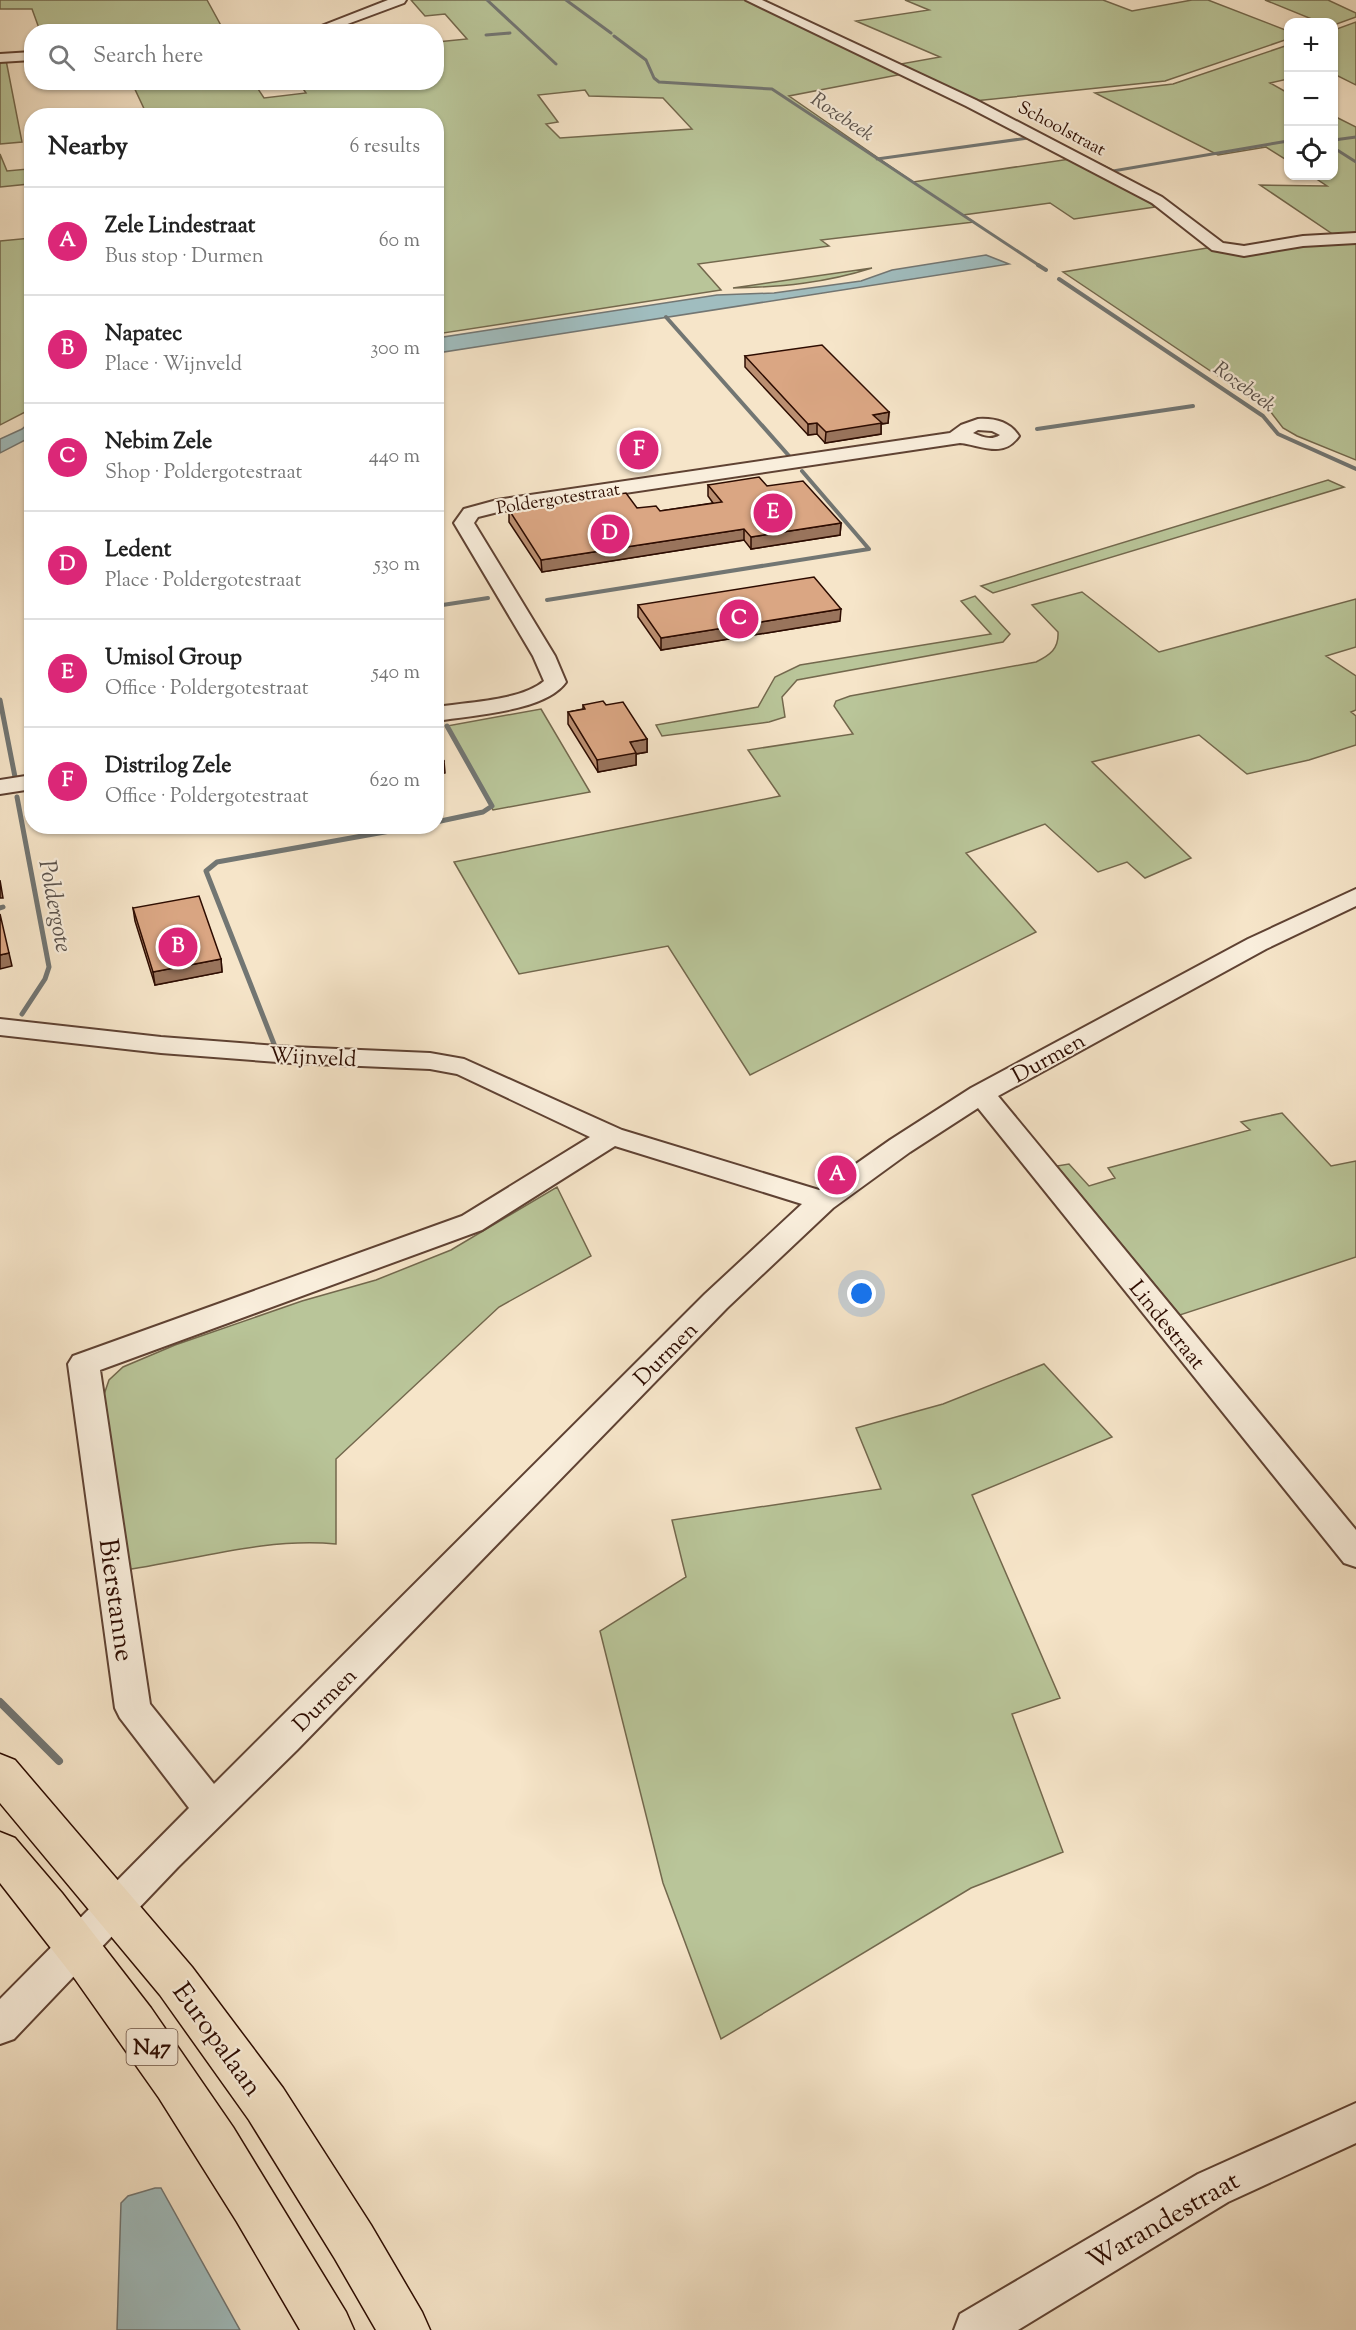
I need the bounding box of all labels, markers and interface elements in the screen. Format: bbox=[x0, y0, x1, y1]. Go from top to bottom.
map controls bbox=[1284, 18, 1338, 180]
button: + bbox=[1284, 18, 1338, 72]
search box bbox=[24, 24, 444, 90]
icon: search bbox=[45, 41, 78, 74]
text: Search here bbox=[93, 41, 203, 73]
button: − bbox=[1284, 72, 1338, 126]
water label: Rozebeek bbox=[804, 86, 879, 150]
street label: Schoolstraat bbox=[1012, 96, 1110, 164]
button: locate bbox=[1284, 126, 1338, 180]
text: Nearby bbox=[48, 129, 128, 166]
text: 6 results bbox=[350, 133, 420, 162]
text: Zele Lindestraat bbox=[105, 211, 255, 243]
text: A bbox=[59, 227, 76, 256]
text: 60 m bbox=[379, 227, 420, 256]
text: Bus stop · Durmen bbox=[105, 243, 264, 272]
text: Napatec bbox=[105, 319, 182, 351]
text: B bbox=[61, 335, 74, 364]
text: 300 m bbox=[370, 335, 420, 364]
text: Place · Wijnveld bbox=[105, 351, 242, 380]
water label: Rozebeek bbox=[1206, 355, 1281, 421]
text: Nebim Zele bbox=[105, 427, 212, 459]
pin: F bbox=[620, 428, 658, 472]
text: C bbox=[59, 443, 76, 472]
text: 440 m bbox=[369, 443, 420, 472]
text: Shop · Poldergotestraat bbox=[105, 459, 302, 488]
street label: Poldergotestraat bbox=[495, 477, 622, 523]
pin: E bbox=[754, 490, 792, 536]
pin: D bbox=[590, 512, 630, 556]
text: Ledent bbox=[105, 535, 171, 567]
text: D bbox=[60, 551, 75, 580]
text: 530 m bbox=[374, 551, 420, 580]
text: Place · Poldergotestraat bbox=[105, 567, 301, 596]
pin: C bbox=[720, 596, 758, 642]
text: Umisol Group bbox=[105, 643, 242, 675]
text: E bbox=[61, 659, 74, 688]
text: 540 m bbox=[372, 659, 420, 688]
text: Office · Poldergotestraat bbox=[105, 675, 309, 704]
text: Distrilog Zele bbox=[105, 751, 231, 783]
text: F bbox=[62, 767, 73, 796]
text: 620 m bbox=[370, 767, 420, 796]
text: Office · Poldergotestraat bbox=[105, 783, 309, 812]
water label: Poldergote bbox=[28, 857, 80, 956]
pin: B bbox=[158, 924, 198, 970]
street label: Durmen bbox=[1007, 1026, 1092, 1093]
street label: Wijnveld bbox=[268, 1041, 357, 1077]
pin: A bbox=[818, 1152, 856, 1198]
street label: Lindestraat bbox=[1120, 1274, 1212, 1378]
your location bbox=[847, 1279, 876, 1308]
street label: Durmen bbox=[628, 1316, 707, 1395]
street label: Bierstanne bbox=[87, 1536, 142, 1664]
street label: Durmen bbox=[287, 1662, 366, 1741]
street label: Europalaan bbox=[161, 1975, 271, 2105]
road number: N47 bbox=[126, 2029, 178, 2065]
street label: Warandestraat bbox=[1081, 2163, 1248, 2282]

